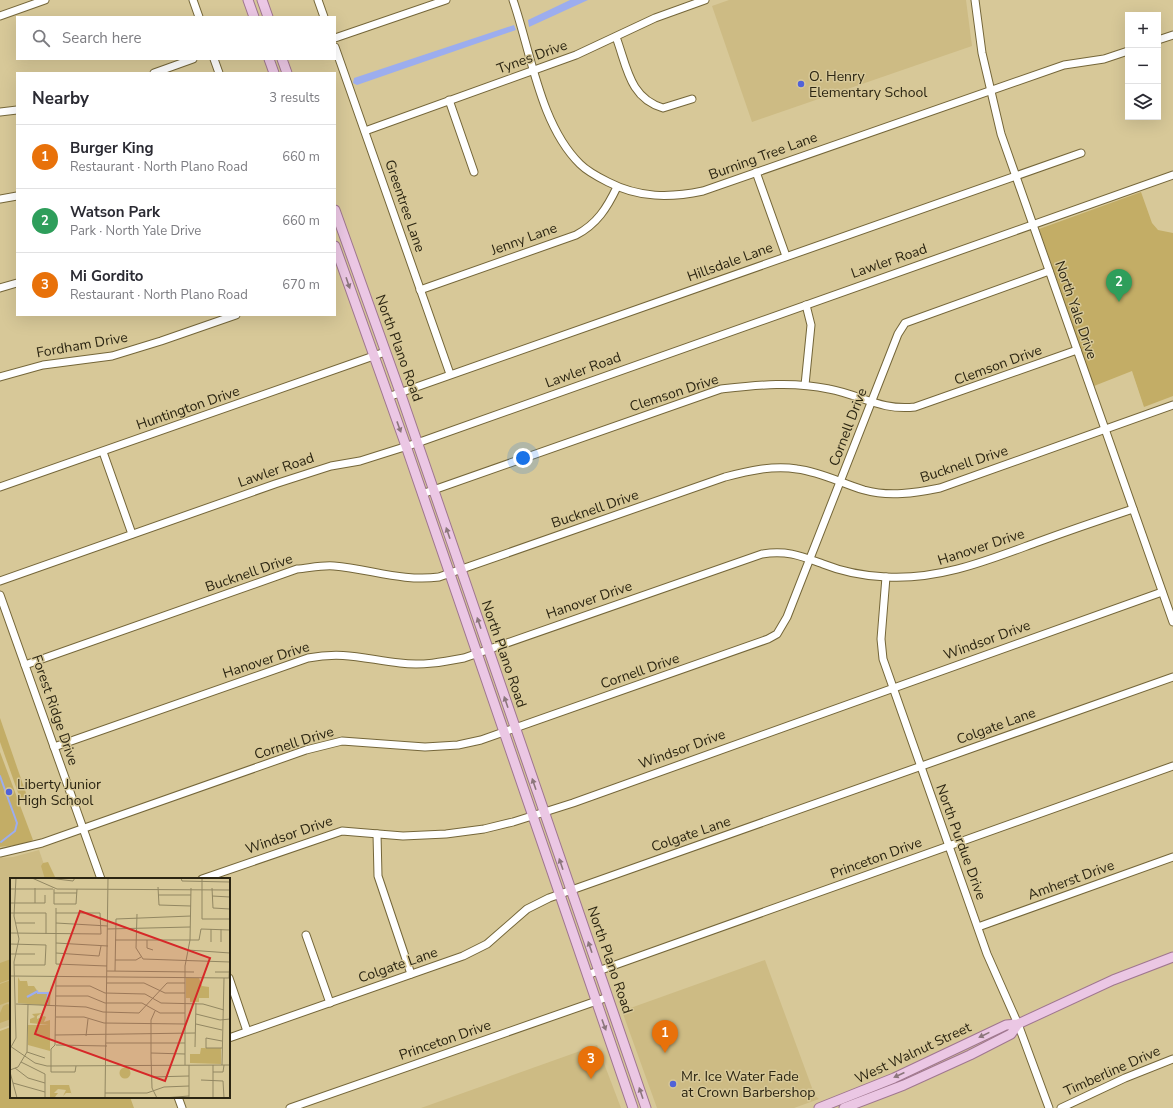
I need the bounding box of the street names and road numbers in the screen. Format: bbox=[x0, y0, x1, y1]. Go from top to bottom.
street label: Tynes Drive bbox=[494, 35, 570, 79]
street label: Burning Tree Lane bbox=[706, 127, 820, 185]
street label: Greentree Lane bbox=[380, 157, 430, 255]
street label: Jenny Lane bbox=[487, 218, 560, 260]
street label: Hillsdale Lane bbox=[684, 238, 776, 286]
street label: Lawler Road bbox=[848, 239, 930, 283]
street label: North Yale Drive bbox=[1050, 258, 1102, 362]
street label: North Plano Road bbox=[371, 292, 427, 404]
street label: Fordham Drive bbox=[35, 328, 129, 362]
street label: Clemson Drive bbox=[951, 340, 1045, 390]
street label: Lawler Road bbox=[542, 347, 624, 393]
street label: Clemson Drive bbox=[627, 370, 721, 416]
street label: Huntington Drive bbox=[134, 381, 242, 435]
street label: Cornell Drive bbox=[824, 385, 872, 469]
street label: Bucknell Drive bbox=[918, 441, 1010, 487]
street label: Lawler Road bbox=[235, 448, 317, 492]
street label: Bucknell Drive bbox=[549, 485, 641, 533]
street label: Hanover Drive bbox=[935, 524, 1027, 570]
street label: Bucknell Drive bbox=[203, 549, 295, 597]
street label: Hanover Drive bbox=[543, 576, 635, 624]
street label: North Plano Road bbox=[477, 598, 531, 710]
street label: Windsor Drive bbox=[941, 615, 1033, 665]
street label: Hanover Drive bbox=[220, 637, 312, 683]
street label: Cornell Drive bbox=[598, 649, 682, 693]
street label: Forest Ridge Drive bbox=[27, 652, 83, 768]
street label: Colgate Lane bbox=[954, 703, 1038, 749]
street label: Cornell Drive bbox=[252, 722, 336, 764]
street label: Windsor Drive bbox=[636, 724, 728, 774]
street label: North Purdue Drive bbox=[931, 782, 991, 902]
street label: Windsor Drive bbox=[243, 811, 335, 859]
street label: Colgate Lane bbox=[649, 812, 733, 856]
street label: Princeton Drive bbox=[828, 833, 924, 883]
street label: Amherst Drive bbox=[1025, 856, 1117, 904]
street label: North Plano Road bbox=[583, 904, 637, 1016]
street label: Colgate Lane bbox=[356, 943, 440, 987]
street label: Princeton Drive bbox=[396, 1015, 494, 1065]
street label: West Walnut Street bbox=[852, 1018, 974, 1088]
street label: Timberline Drive bbox=[1061, 1041, 1163, 1101]

